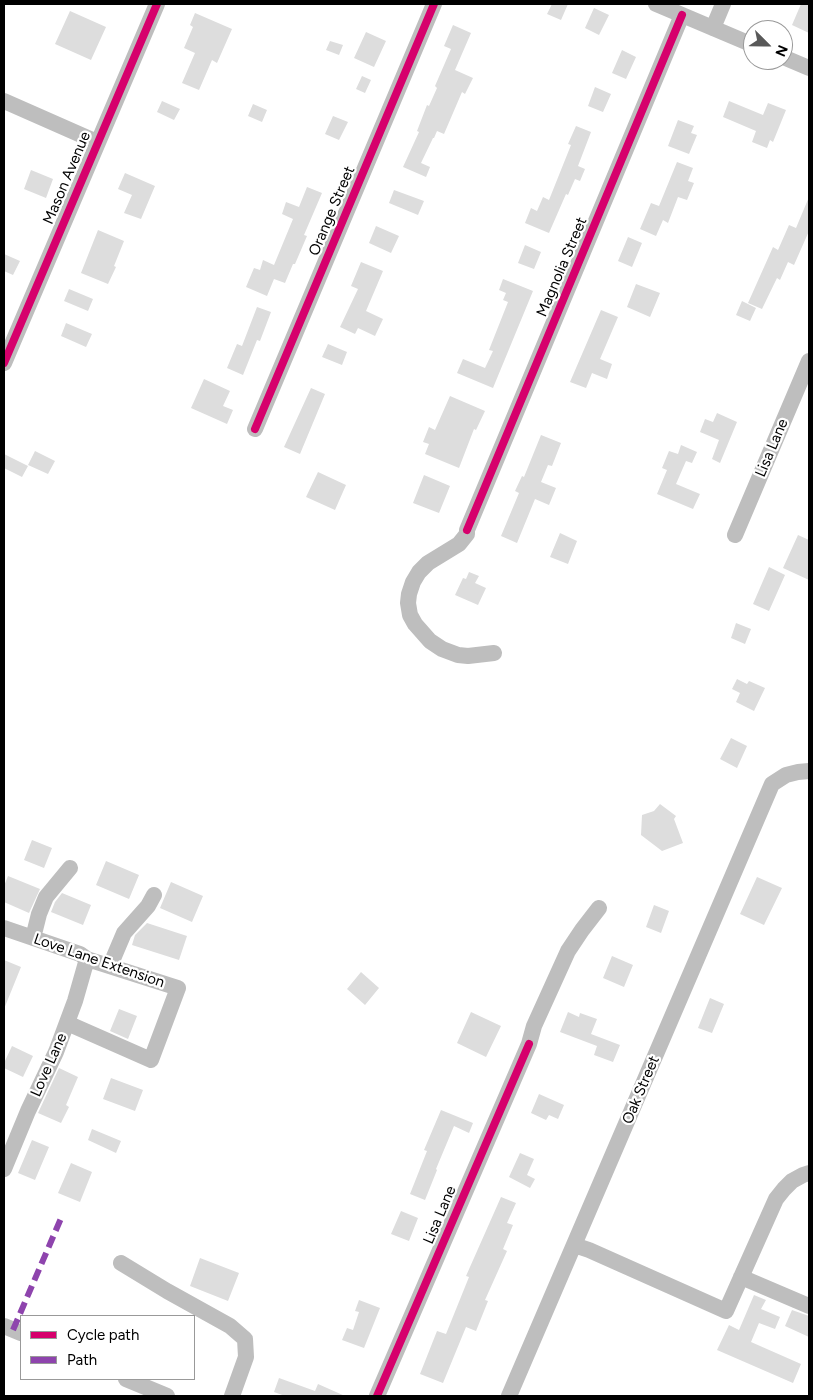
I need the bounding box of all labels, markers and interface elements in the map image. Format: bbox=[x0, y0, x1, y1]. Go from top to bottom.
north arrow bbox=[743, 20, 793, 70]
text: N bbox=[771, 42, 791, 59]
street label: Mason Avenue bbox=[39, 129, 95, 227]
street label: Orange Street bbox=[305, 164, 359, 258]
street label: Magnolia Street bbox=[533, 215, 591, 319]
street label: Lisa Lane bbox=[752, 416, 792, 480]
street label: Love Lane Extension bbox=[31, 930, 167, 992]
street label: Love Lane bbox=[27, 1030, 71, 1100]
street label: Oak Street bbox=[619, 1053, 663, 1127]
street label: Lisa Lane bbox=[420, 1183, 460, 1247]
legend bbox=[20, 1315, 195, 1380]
text: Cycle path bbox=[67, 1326, 139, 1344]
text: Path bbox=[67, 1351, 97, 1369]

